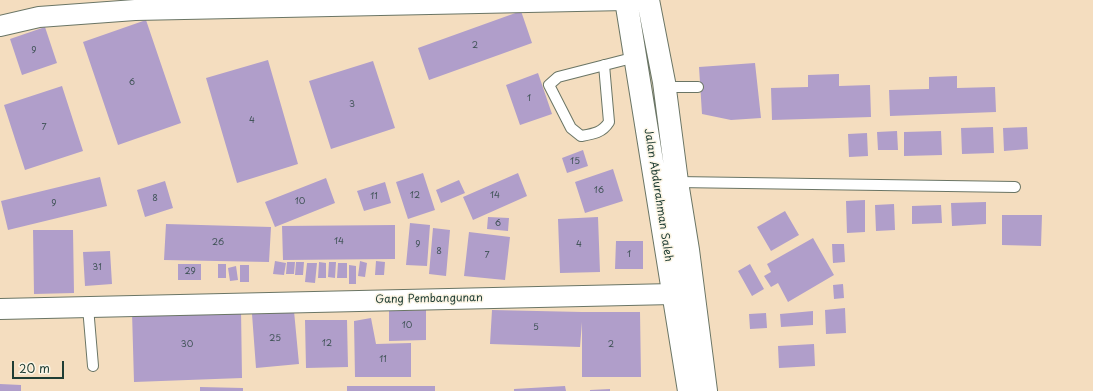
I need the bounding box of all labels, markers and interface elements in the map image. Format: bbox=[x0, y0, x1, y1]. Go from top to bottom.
house number: 2 bbox=[472, 41, 478, 51]
house number: 9 bbox=[31, 46, 37, 56]
house number: 6 bbox=[129, 78, 135, 88]
house number: 1 bbox=[527, 94, 531, 104]
house number: 3 bbox=[349, 100, 355, 110]
house number: 4 bbox=[249, 116, 255, 126]
house number: 7 bbox=[41, 123, 47, 133]
street label: Jalan Abdurahman Saleh bbox=[641, 127, 675, 263]
house number: 15 bbox=[570, 157, 580, 167]
house number: 16 bbox=[594, 186, 604, 196]
house number: 12 bbox=[410, 191, 420, 201]
house number: 14 bbox=[490, 191, 500, 201]
house number: 11 bbox=[370, 192, 378, 202]
house number: 8 bbox=[152, 194, 158, 204]
house number: 10 bbox=[295, 197, 305, 207]
house number: 9 bbox=[51, 199, 57, 209]
house number: 6 bbox=[495, 219, 501, 229]
house number: 14 bbox=[334, 237, 344, 247]
house number: 26 bbox=[212, 238, 224, 248]
house number: 9 bbox=[415, 240, 421, 250]
house number: 4 bbox=[576, 240, 582, 250]
house number: 8 bbox=[436, 247, 442, 257]
house number: 1 bbox=[627, 250, 631, 260]
house number: 7 bbox=[484, 251, 490, 261]
house number: 31 bbox=[92, 263, 102, 273]
house number: 29 bbox=[184, 267, 196, 277]
street label: Gang Pembangunan bbox=[375, 291, 483, 307]
house number: 10 bbox=[402, 321, 412, 331]
house number: 5 bbox=[533, 323, 539, 333]
house number: 25 bbox=[269, 334, 281, 344]
house number: 12 bbox=[322, 339, 332, 349]
house number: 30 bbox=[181, 340, 193, 350]
house number: 2 bbox=[608, 340, 614, 350]
scale bar bbox=[14, 353, 66, 379]
house number: 11 bbox=[379, 355, 387, 365]
text: 20 m bbox=[19, 359, 50, 377]

